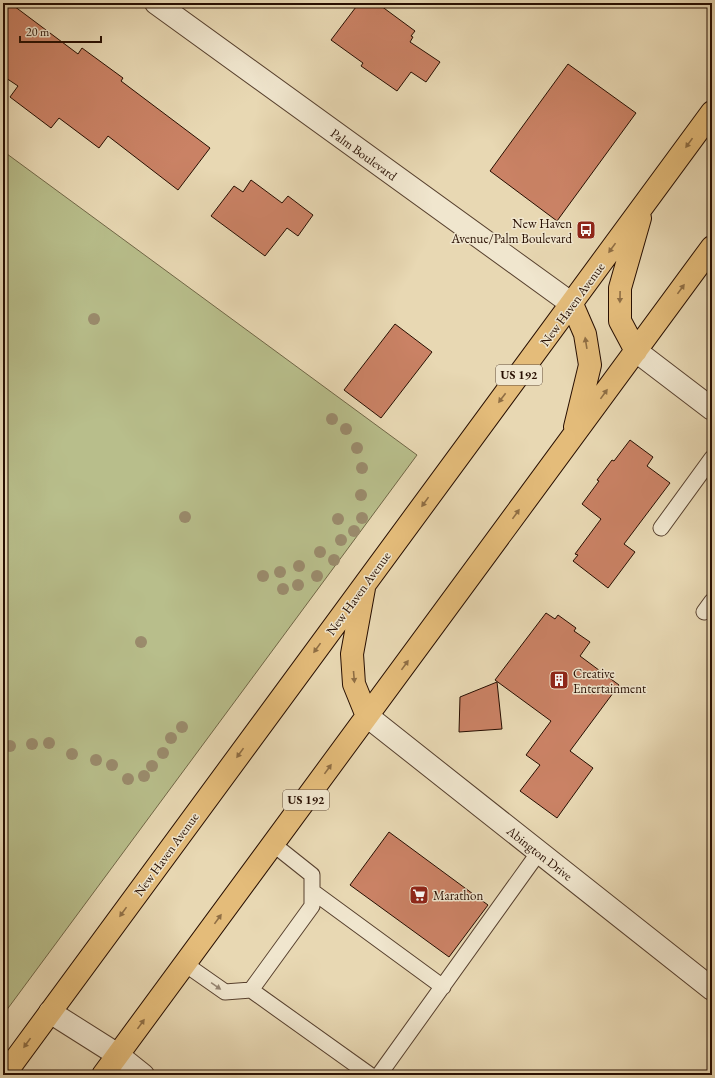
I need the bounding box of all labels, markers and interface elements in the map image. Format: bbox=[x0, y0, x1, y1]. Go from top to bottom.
scale bar bbox=[20, 18, 101, 44]
text: 20 m bbox=[26, 24, 50, 40]
street label: Palm Boulevard bbox=[327, 125, 401, 185]
one-way arrow bbox=[685, 138, 693, 148]
place label: New Haven Avenue/Palm Boulevard bbox=[450, 215, 572, 247]
bus stop icon: New Haven Avenue/Palm Boulevard bbox=[575, 219, 597, 241]
one-way arrow bbox=[608, 243, 616, 253]
street label: New Haven Avenue bbox=[536, 259, 609, 350]
one-way arrow bbox=[677, 284, 685, 294]
one-way arrow bbox=[617, 291, 623, 304]
one-way arrow bbox=[583, 337, 589, 349]
road number: US 192 bbox=[496, 365, 542, 385]
one-way arrow bbox=[600, 388, 608, 399]
one-way arrow bbox=[498, 393, 506, 403]
one-way arrow bbox=[421, 497, 429, 508]
one-way arrow bbox=[512, 508, 520, 519]
street label: New Haven Avenue bbox=[322, 548, 395, 639]
one-way arrow bbox=[313, 643, 321, 654]
one-way arrow bbox=[401, 659, 409, 670]
place label: Creative Entertainment bbox=[573, 665, 646, 697]
building icon: Creative Entertainment bbox=[548, 669, 570, 691]
one-way arrow bbox=[350, 671, 357, 683]
one-way arrow bbox=[236, 748, 244, 758]
one-way arrow bbox=[324, 764, 333, 775]
road number: US 192 bbox=[283, 790, 329, 810]
street label: New Haven Avenue bbox=[130, 809, 203, 900]
street label: Abington Drive bbox=[502, 822, 576, 884]
supermarket icon: Marathon bbox=[408, 884, 430, 906]
place label: Marathon bbox=[433, 887, 483, 904]
one-way arrow bbox=[119, 906, 127, 917]
one-way arrow bbox=[214, 914, 222, 925]
one-way arrow bbox=[211, 982, 221, 990]
one-way arrow bbox=[137, 1019, 145, 1029]
one-way arrow bbox=[23, 1038, 31, 1049]

